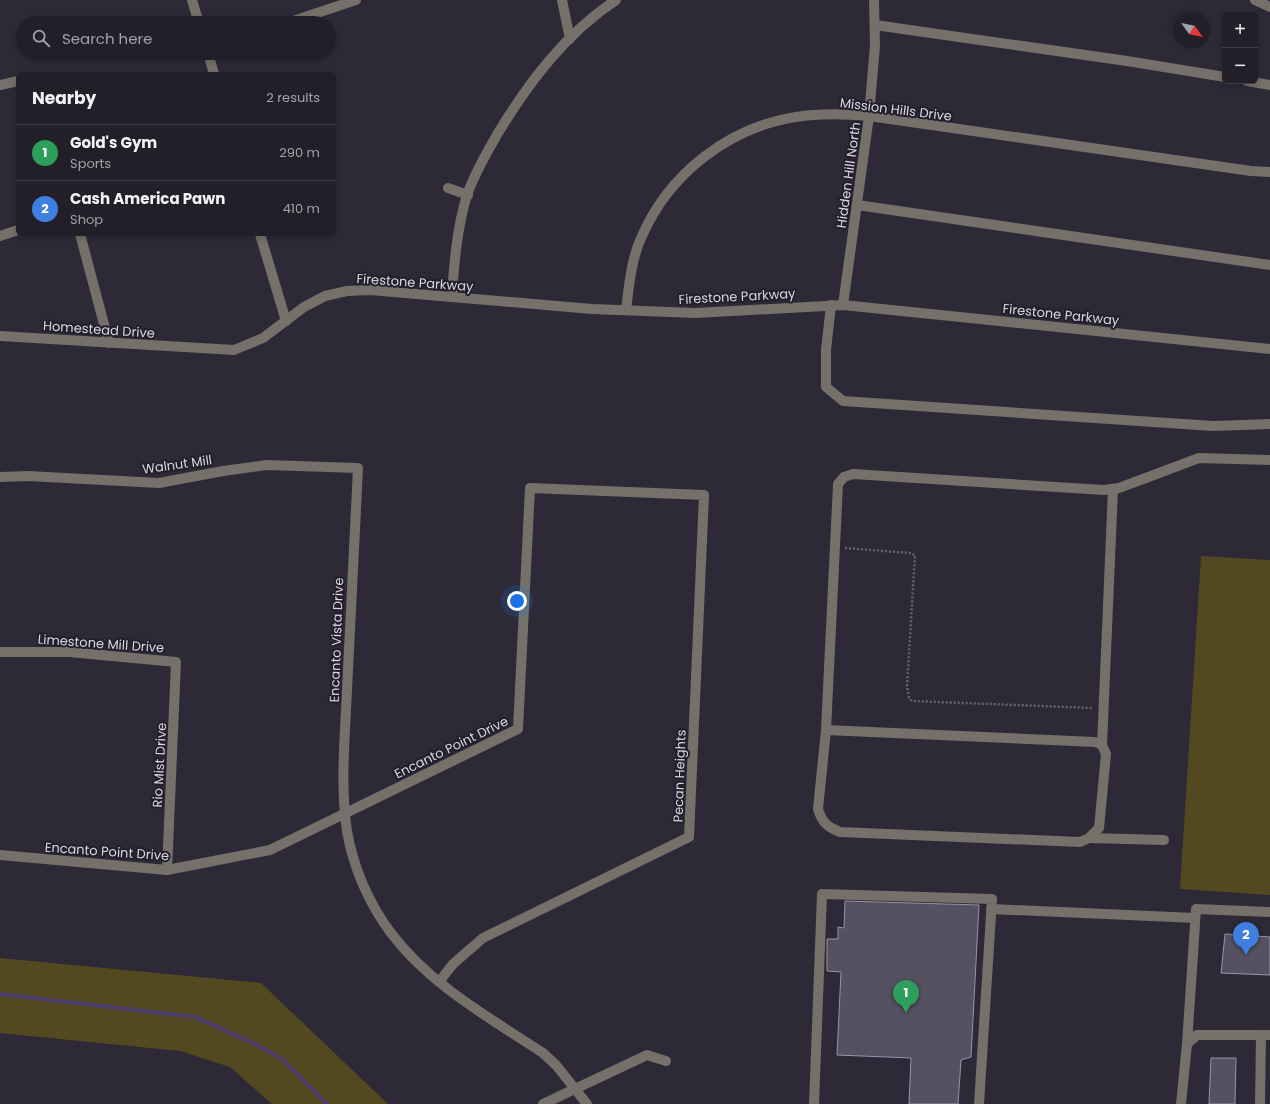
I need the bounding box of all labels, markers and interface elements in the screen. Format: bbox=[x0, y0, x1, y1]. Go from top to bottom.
north arrow bbox=[1174, 12, 1210, 48]
map controls bbox=[1222, 12, 1258, 84]
button: + bbox=[1222, 12, 1258, 48]
search box bbox=[16, 16, 336, 60]
icon: search bbox=[30, 27, 52, 49]
text: Search here bbox=[62, 28, 152, 49]
button: − bbox=[1222, 48, 1258, 84]
text: Nearby bbox=[32, 86, 96, 110]
text: 2 results bbox=[266, 88, 320, 107]
street label: Mission Hills Drive bbox=[839, 93, 953, 126]
street label: Hidden Hill North bbox=[832, 121, 865, 229]
text: Gold's Gym bbox=[70, 132, 157, 153]
text: 1 bbox=[43, 143, 47, 162]
text: 290 m bbox=[279, 143, 320, 162]
text: Sports bbox=[70, 154, 111, 173]
text: Cash America Pawn bbox=[70, 188, 225, 209]
text: 2 bbox=[41, 199, 49, 218]
text: 410 m bbox=[283, 199, 320, 218]
text: Shop bbox=[70, 210, 103, 229]
street label: Firestone Parkway bbox=[356, 269, 475, 296]
street label: Firestone Parkway bbox=[678, 284, 797, 309]
street label: Firestone Parkway bbox=[1002, 299, 1121, 330]
street label: Homestead Drive bbox=[42, 316, 155, 343]
street label: Walnut Mill bbox=[141, 450, 213, 479]
street label: Encanto Vista Drive bbox=[325, 577, 348, 703]
your location bbox=[507, 591, 527, 611]
street label: Limestone Mill Drive bbox=[37, 630, 165, 657]
street label: Encanto Point Drive bbox=[391, 712, 511, 783]
street label: Rio Mist Drive bbox=[148, 722, 171, 808]
street label: Pecan Heights bbox=[668, 729, 691, 823]
street label: Encanto Point Drive bbox=[44, 838, 170, 865]
pin: 2 bbox=[1233, 922, 1259, 955]
pin: 1 bbox=[893, 980, 919, 1013]

